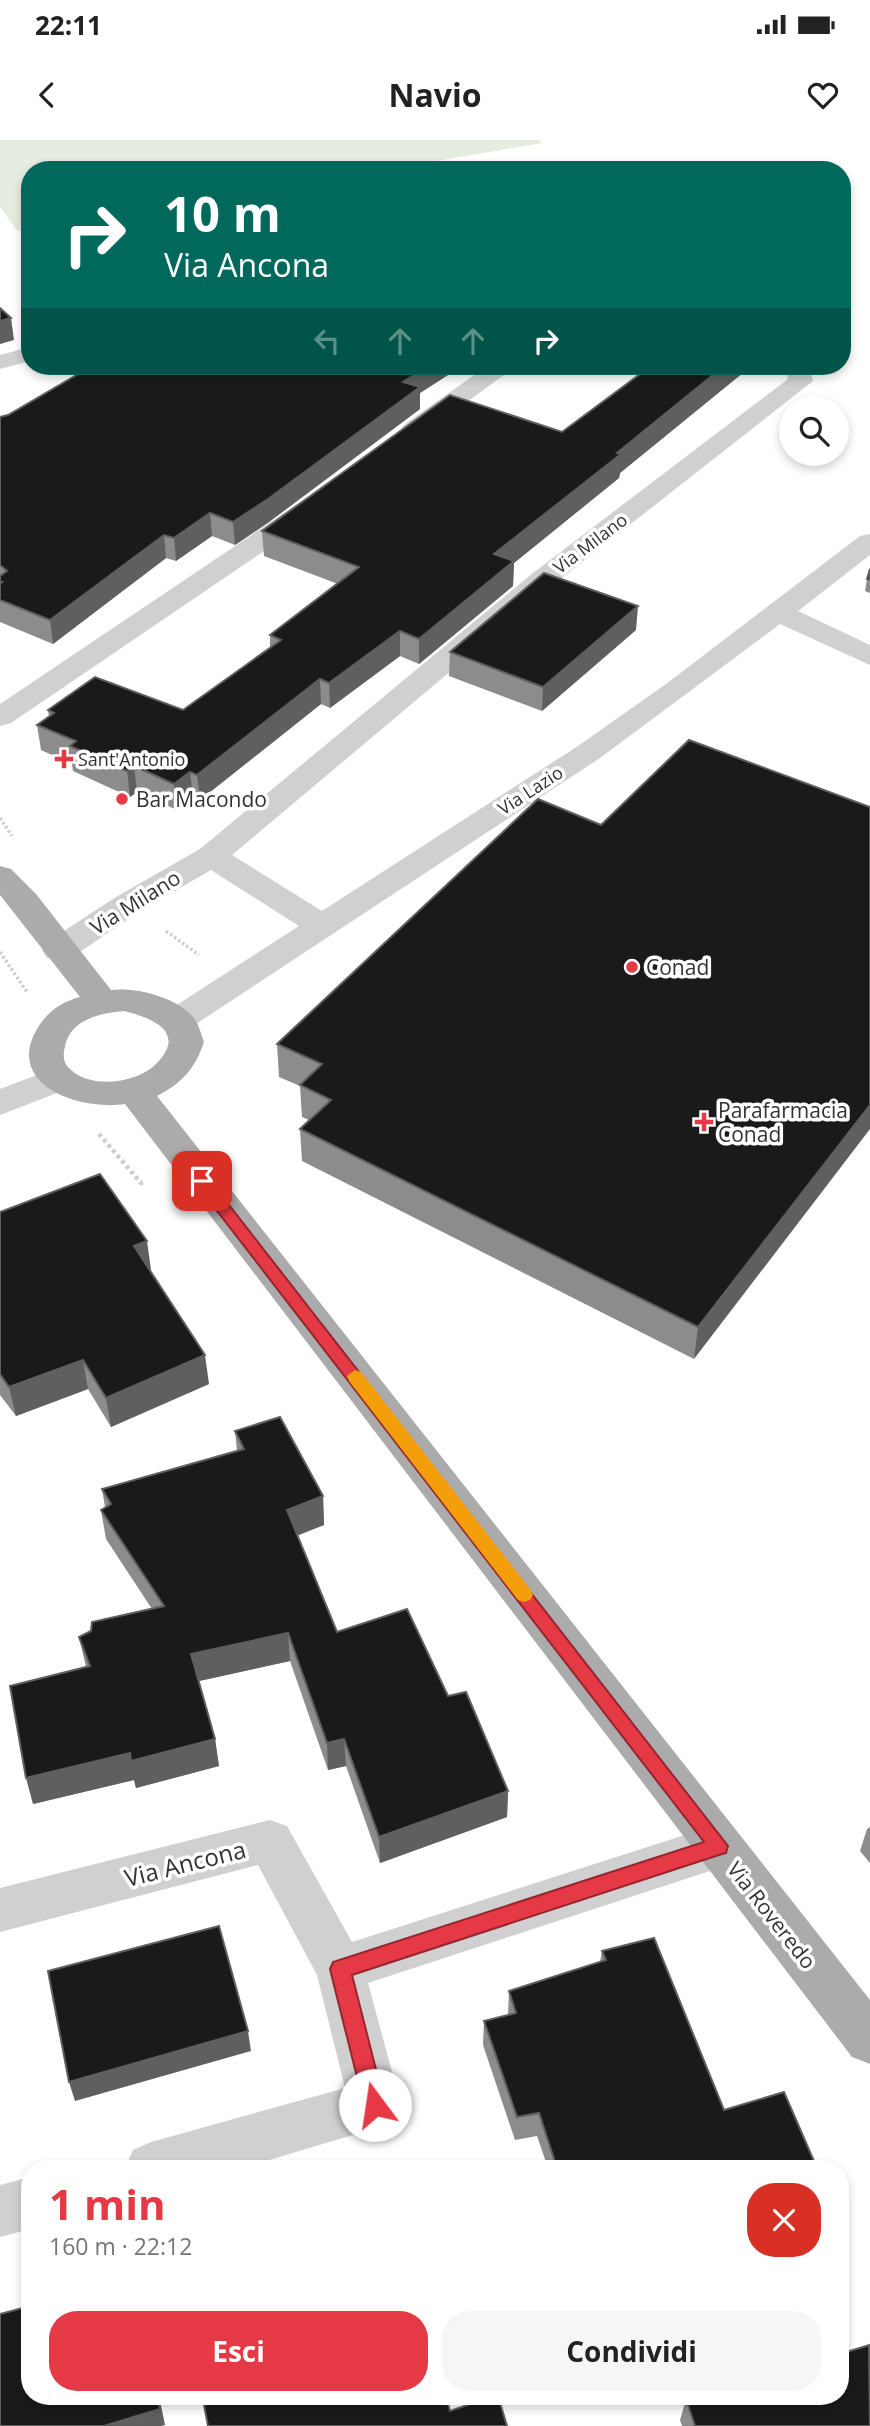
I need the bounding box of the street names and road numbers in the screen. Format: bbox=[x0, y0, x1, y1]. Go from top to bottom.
street label: Via Milano bbox=[548, 507, 632, 579]
street label: Via Lazio bbox=[493, 760, 567, 820]
street label: Via Milano bbox=[84, 863, 186, 941]
street label: Via Ancona bbox=[121, 1832, 249, 1894]
street label: Via Roveredo bbox=[721, 1856, 823, 1974]

